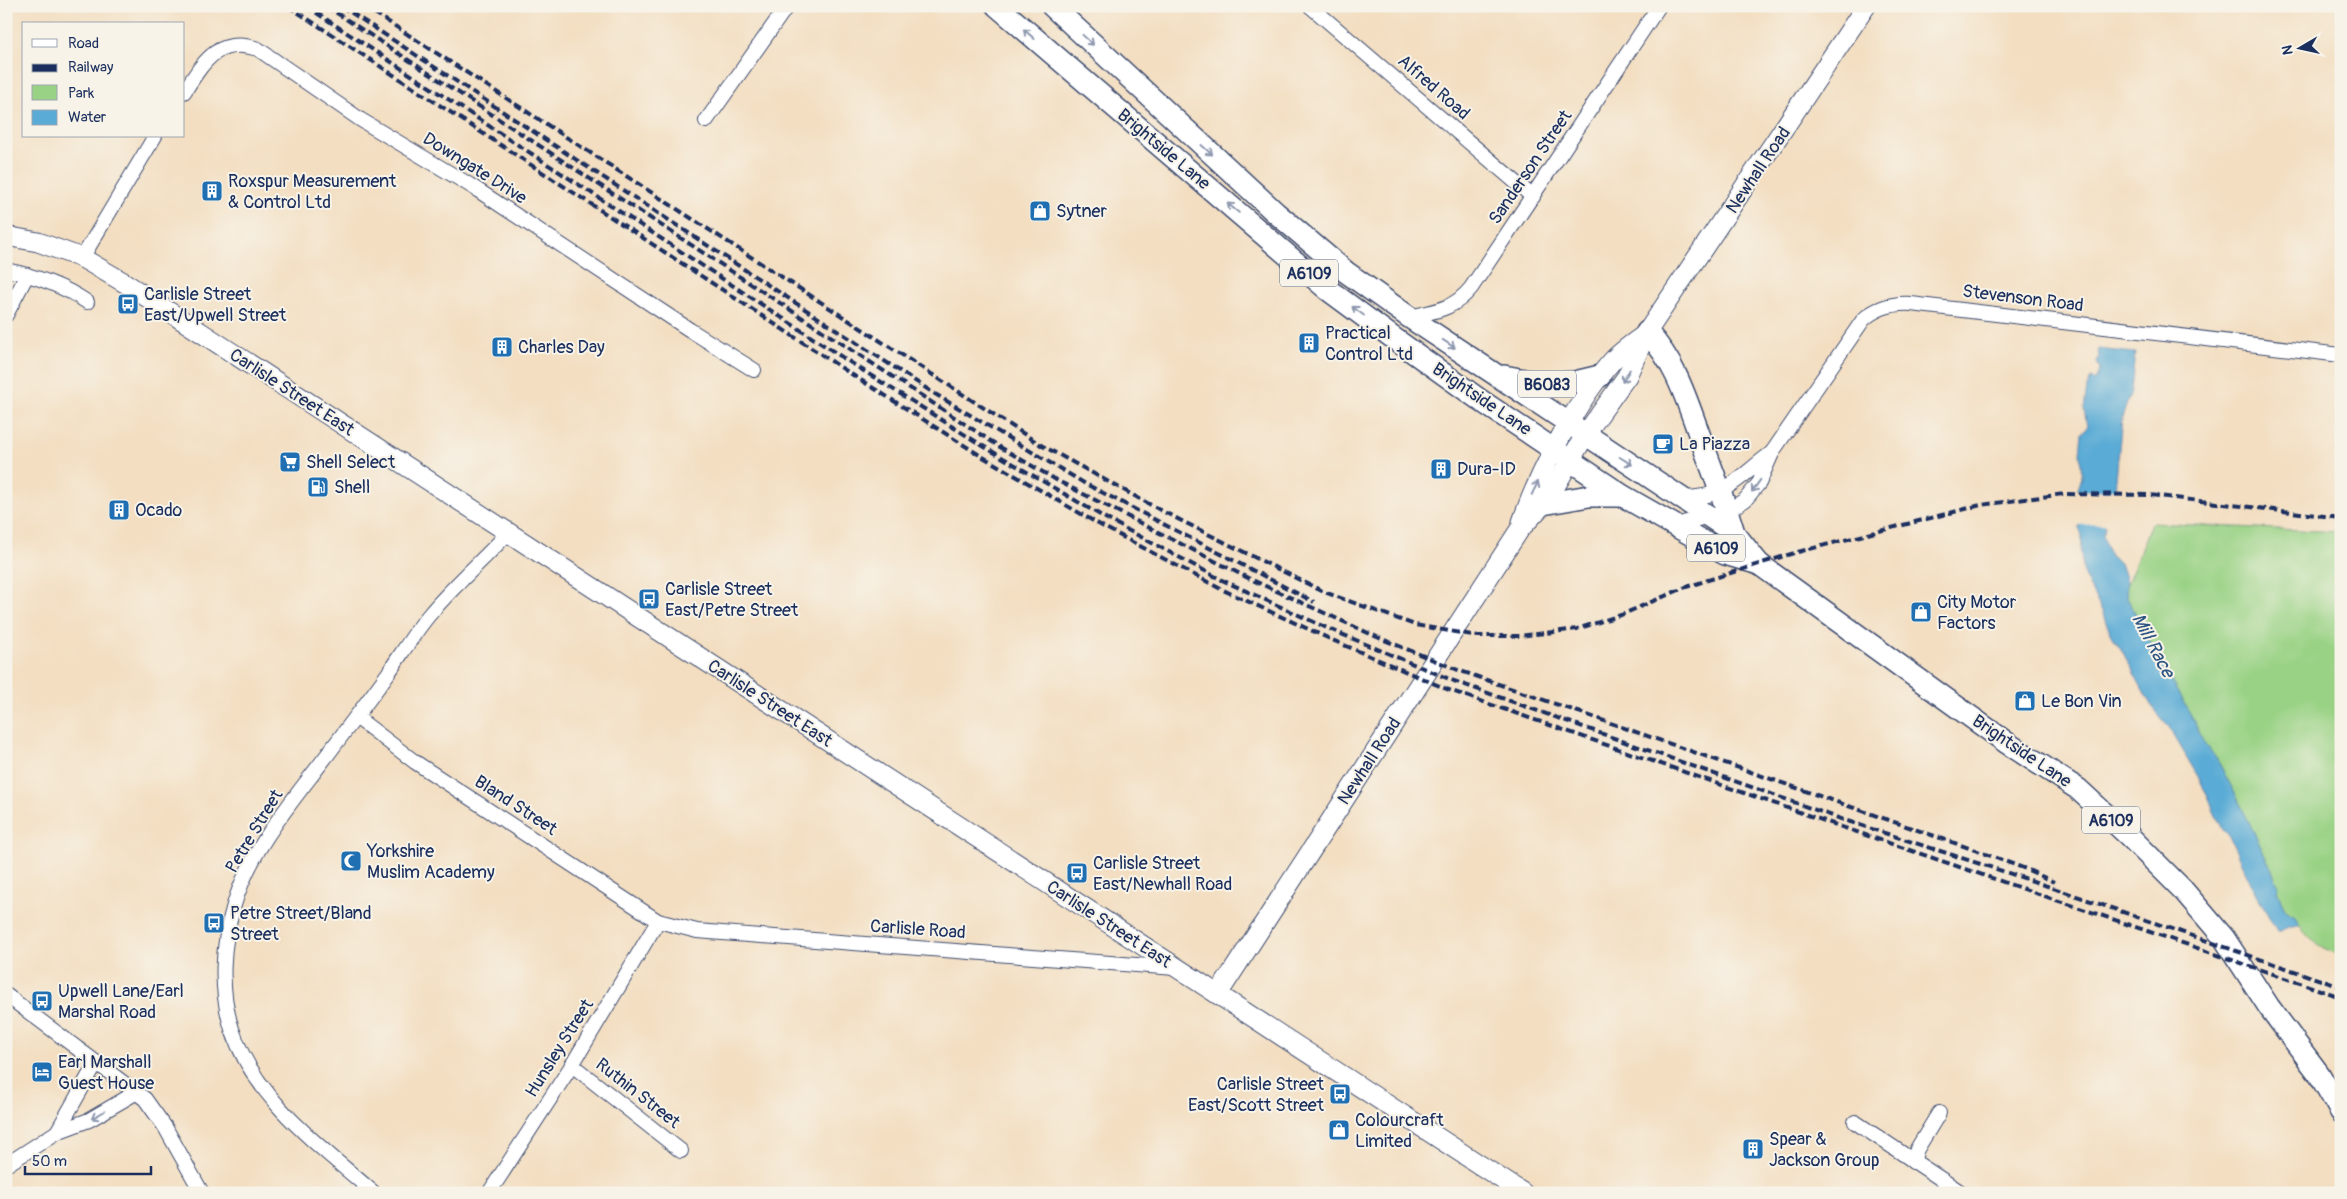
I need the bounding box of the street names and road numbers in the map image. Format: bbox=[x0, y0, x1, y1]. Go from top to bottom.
street label: Alfred Road bbox=[1393, 50, 1475, 125]
street label: Brightside Lane bbox=[1112, 104, 1215, 195]
street label: Sanderson Street bbox=[1484, 105, 1578, 229]
street label: Newhall Road bbox=[1721, 122, 1796, 218]
street label: Downgate Drive bbox=[418, 127, 531, 210]
road number: A6109 bbox=[1280, 260, 1338, 286]
street label: Stevenson Road bbox=[1961, 280, 2085, 317]
street label: Carlisle Street East bbox=[225, 343, 359, 442]
street label: Brightside Lane bbox=[1428, 358, 1536, 441]
road number: B6083 bbox=[1518, 370, 1576, 398]
road number: A6109 bbox=[1687, 534, 1745, 562]
street label: Carlisle Street East bbox=[703, 654, 837, 753]
street label: Brightside Lane bbox=[1968, 710, 2076, 793]
street label: Newhall Road bbox=[1333, 713, 1406, 809]
street label: Bland Street bbox=[470, 770, 562, 841]
street label: Petre Street bbox=[220, 785, 289, 877]
road number: A6109 bbox=[2082, 806, 2140, 834]
street label: Carlisle Street East bbox=[1042, 875, 1176, 974]
street label: Carlisle Road bbox=[869, 915, 967, 944]
street label: Hunsley Street bbox=[520, 994, 599, 1102]
street label: Ruthin Street bbox=[591, 1053, 685, 1134]

